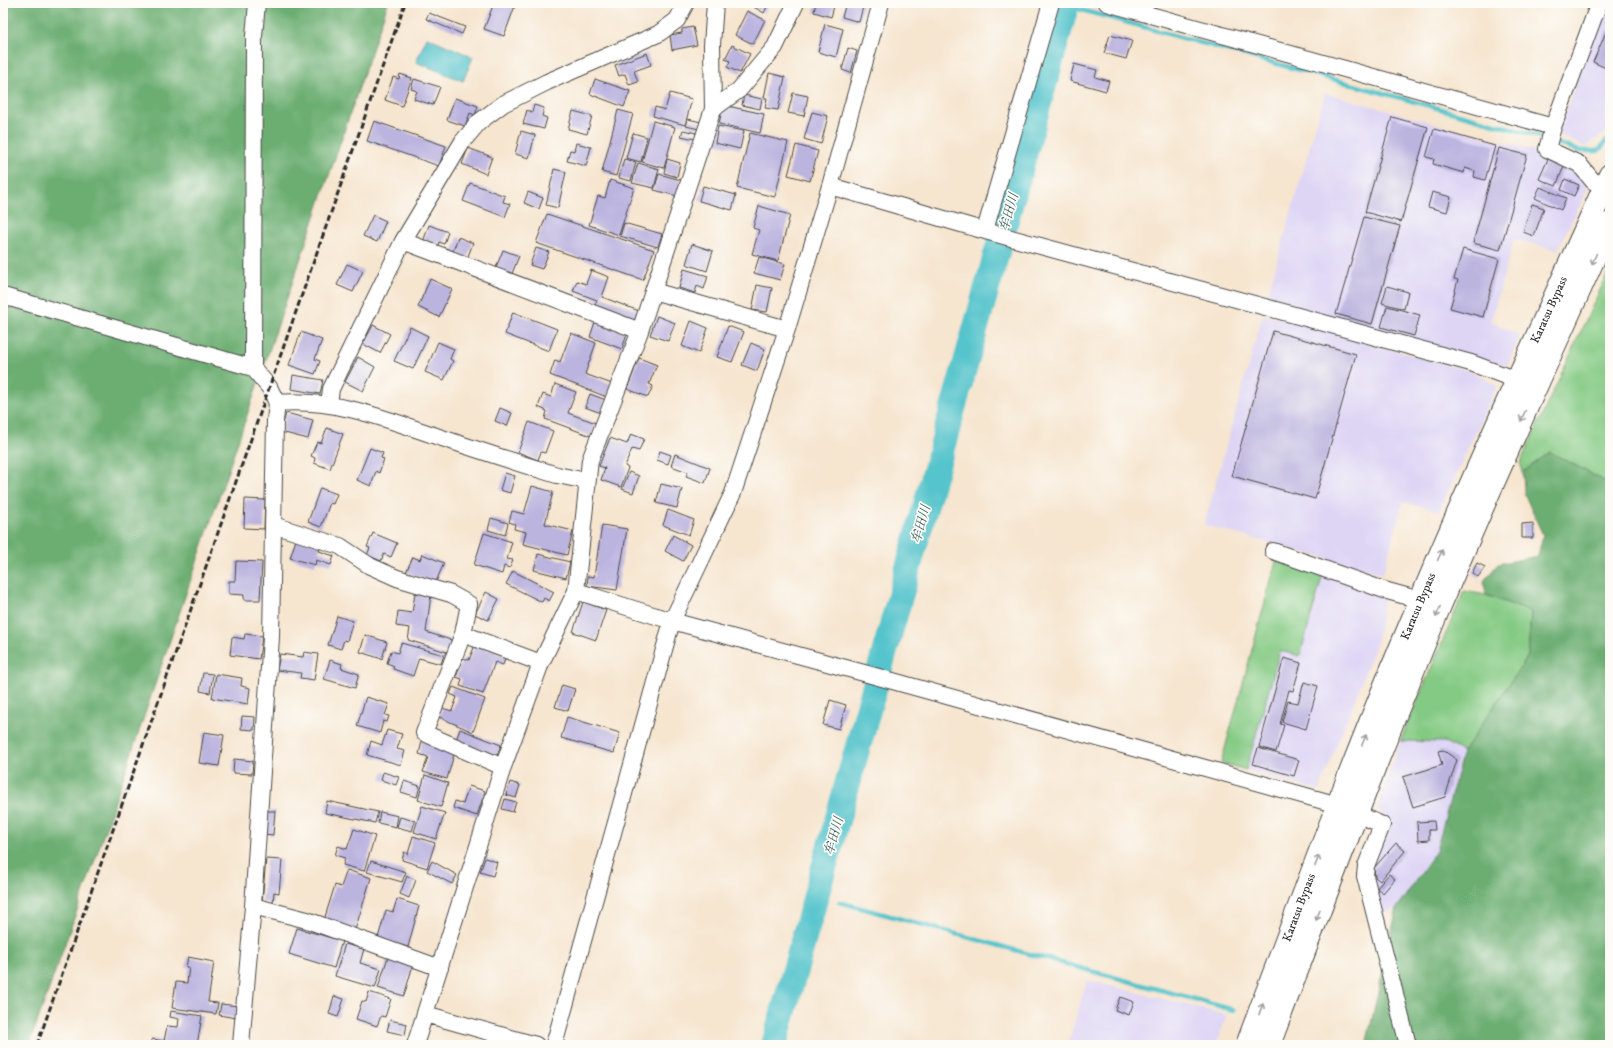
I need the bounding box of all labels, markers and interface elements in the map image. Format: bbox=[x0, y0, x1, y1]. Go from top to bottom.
water label: 牟田川 bbox=[996, 189, 1023, 233]
one-way arrow bbox=[1590, 253, 1597, 265]
street label: Karatsu Bypass bbox=[1528, 274, 1571, 346]
one-way arrow bbox=[1519, 409, 1526, 421]
water label: 牟田川 bbox=[908, 501, 935, 545]
one-way arrow bbox=[1437, 549, 1444, 561]
street label: Karatsu Bypass bbox=[1398, 570, 1439, 642]
one-way arrow bbox=[1433, 606, 1441, 618]
one-way arrow bbox=[1361, 734, 1368, 746]
water label: 牟田川 bbox=[821, 813, 848, 857]
one-way arrow bbox=[1313, 855, 1321, 867]
street label: Karatsu Bypass bbox=[1279, 871, 1319, 944]
one-way arrow bbox=[1313, 909, 1321, 921]
one-way arrow bbox=[1257, 1003, 1265, 1015]

